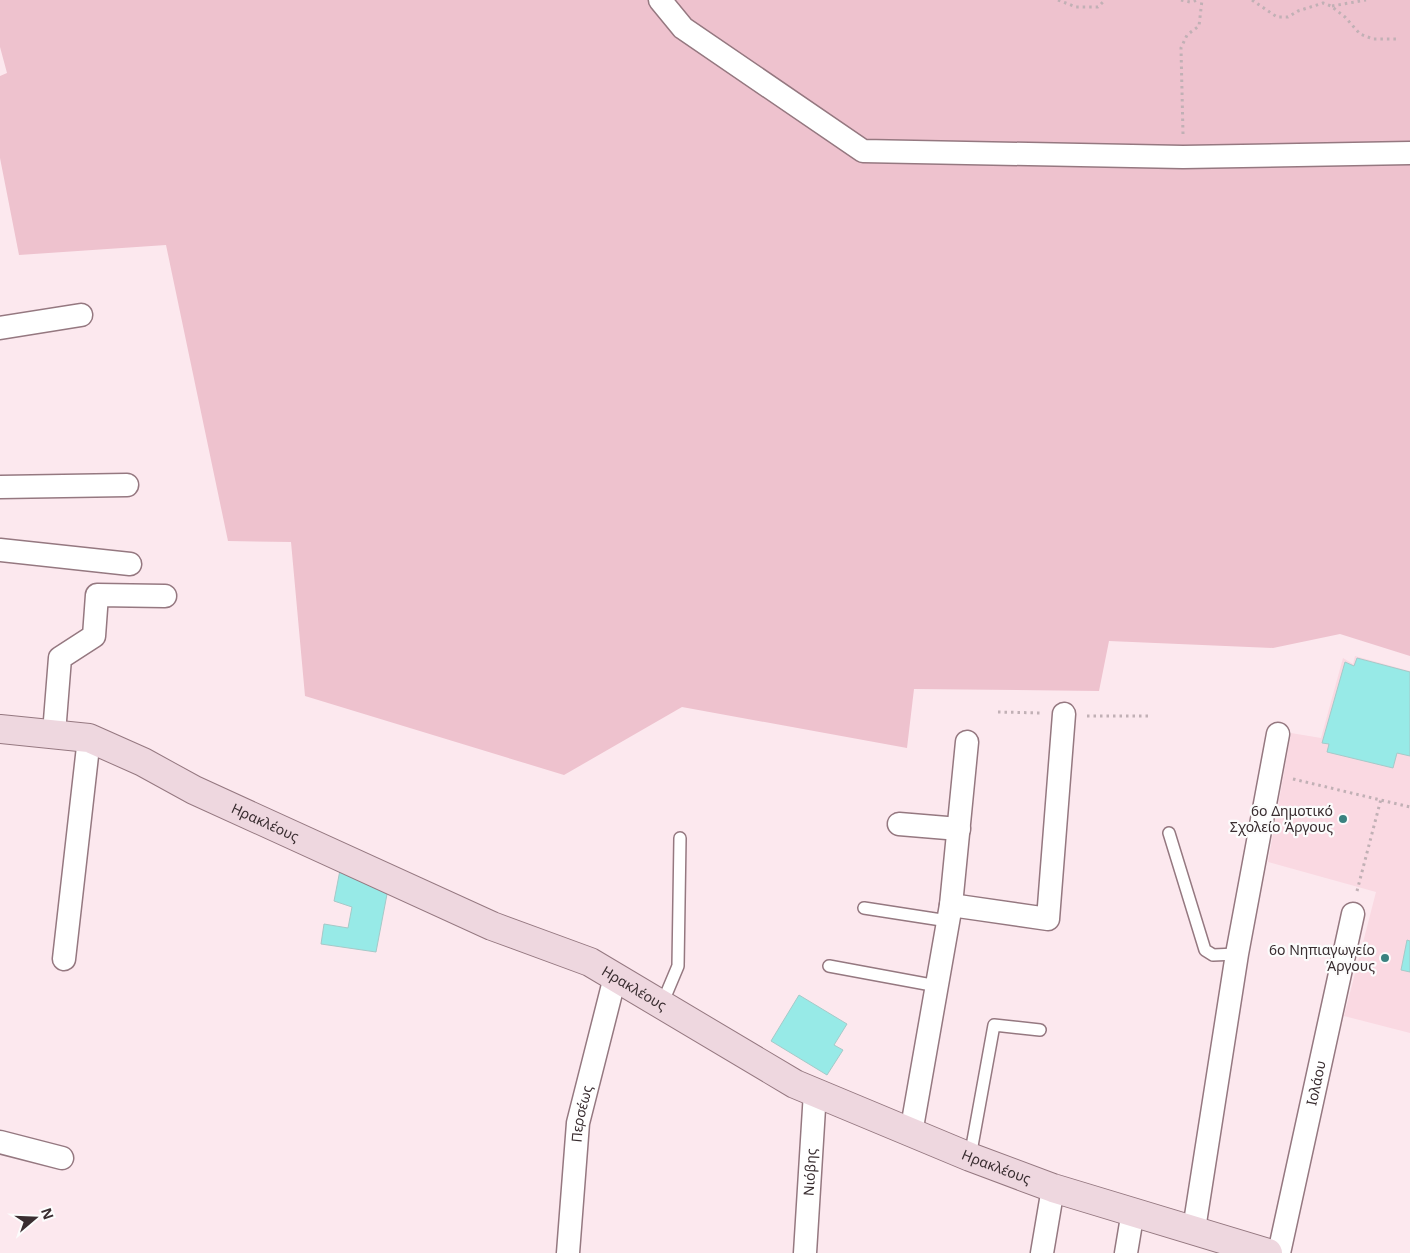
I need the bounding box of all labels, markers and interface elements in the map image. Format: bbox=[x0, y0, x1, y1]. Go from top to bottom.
street label: Ηρακλέους bbox=[229, 798, 302, 846]
place label: 6ο Δημοτικό Σχολείο Άργους bbox=[1230, 801, 1333, 836]
marker: 6ο Δημοτικό Σχολείο Άργους bbox=[1337, 813, 1349, 825]
place label: 6ο Νηπιαγωγείο Άργους bbox=[1269, 940, 1375, 975]
marker: 6ο Νηπιαγωγείο Άργους bbox=[1379, 952, 1391, 964]
street label: Ηρακλέους bbox=[598, 961, 670, 1015]
street label: Ιολάου bbox=[1301, 1059, 1330, 1107]
street label: Περσέως bbox=[567, 1083, 596, 1143]
street label: Ηρακλέους bbox=[959, 1145, 1034, 1188]
street label: Νιόβης bbox=[799, 1148, 820, 1196]
north arrow bbox=[10, 1193, 60, 1243]
text: N bbox=[37, 1205, 59, 1222]

